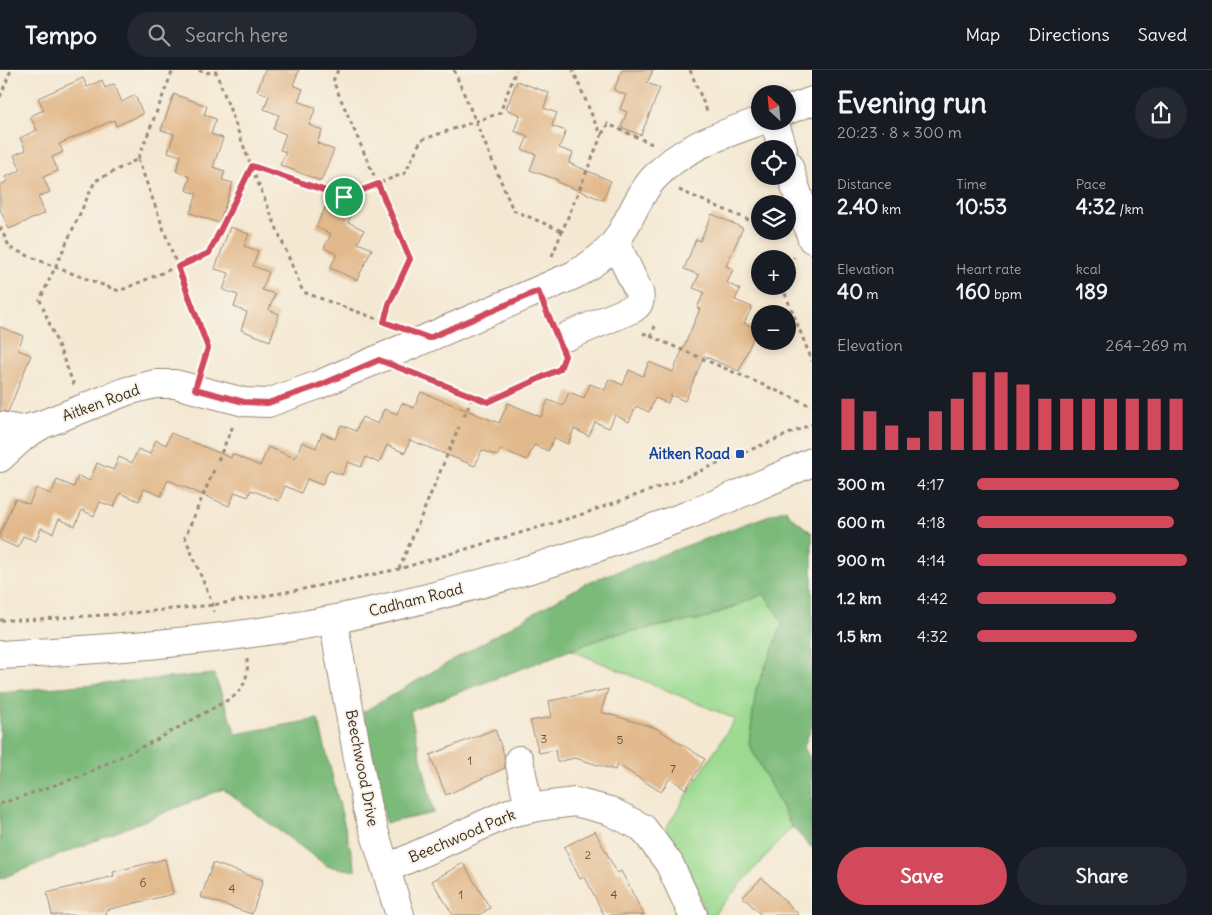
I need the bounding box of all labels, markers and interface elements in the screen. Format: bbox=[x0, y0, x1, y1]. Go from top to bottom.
search box bbox=[127, 12, 477, 57]
text: Tempo bbox=[25, 20, 97, 50]
icon: search bbox=[145, 21, 173, 49]
text: Search here bbox=[185, 23, 288, 47]
text: Map bbox=[965, 23, 1000, 46]
text: Directions bbox=[1028, 23, 1110, 46]
text: Saved bbox=[1138, 23, 1187, 46]
north arrow bbox=[751, 85, 796, 130]
map controls bbox=[751, 85, 796, 350]
text: Evening run bbox=[837, 85, 987, 121]
button: share bbox=[1135, 87, 1187, 139]
text: 20:23 · 8 × 300 m bbox=[837, 122, 962, 142]
button: locate bbox=[751, 140, 796, 185]
text: Distance bbox=[837, 175, 892, 193]
text: Time bbox=[956, 175, 987, 193]
text: Pace bbox=[1076, 175, 1106, 193]
pin bbox=[323, 176, 365, 218]
icon: arrive bbox=[330, 183, 358, 211]
text: 2.40 bbox=[837, 193, 878, 220]
text: 10:53 bbox=[956, 193, 1007, 220]
text: 4:32 bbox=[1076, 193, 1116, 220]
button: layers bbox=[751, 195, 796, 240]
text: km bbox=[878, 200, 901, 218]
text: /km bbox=[1116, 200, 1144, 218]
button: + bbox=[751, 250, 796, 295]
text: Elevation bbox=[837, 260, 894, 278]
text: Heart rate bbox=[956, 260, 1021, 278]
text: kcal bbox=[1076, 260, 1101, 278]
text: 40 bbox=[837, 278, 863, 305]
text: 160 bbox=[956, 278, 991, 305]
text: 189 bbox=[1076, 278, 1108, 305]
text: m bbox=[863, 285, 879, 303]
text: bpm bbox=[991, 285, 1022, 303]
button: − bbox=[751, 305, 796, 350]
text: Elevation bbox=[837, 335, 903, 355]
text: 264–269 m bbox=[1106, 335, 1187, 355]
street label: Aitken Road bbox=[59, 380, 142, 425]
place label: Aitken Road bbox=[649, 444, 730, 463]
marker: Aitken Road bbox=[734, 448, 746, 460]
text: 300 m bbox=[837, 474, 885, 494]
text: 4:17 bbox=[917, 474, 944, 494]
text: 600 m bbox=[837, 512, 885, 532]
text: 4:18 bbox=[917, 512, 945, 532]
text: 900 m bbox=[837, 550, 885, 570]
text: 4:14 bbox=[917, 550, 945, 570]
street label: Cadham Road bbox=[367, 579, 465, 620]
text: 1.2 km bbox=[837, 588, 881, 608]
text: 4:42 bbox=[917, 588, 948, 608]
text: 1.5 km bbox=[837, 626, 882, 646]
text: 4:32 bbox=[917, 626, 948, 646]
street label: Beechwood Drive bbox=[342, 708, 383, 828]
house number: 3 bbox=[541, 731, 548, 746]
house number: 5 bbox=[617, 732, 624, 747]
house number: 1 bbox=[468, 753, 472, 768]
house number: 7 bbox=[670, 761, 676, 776]
street label: Beechwood Park bbox=[406, 804, 518, 867]
house number: 2 bbox=[585, 847, 592, 862]
button: Save bbox=[837, 847, 1007, 905]
button: Share bbox=[1017, 847, 1187, 905]
house number: 6 bbox=[140, 875, 147, 890]
house number: 4 bbox=[229, 881, 236, 896]
house number: 1 bbox=[459, 887, 463, 902]
house number: 4 bbox=[611, 887, 618, 902]

